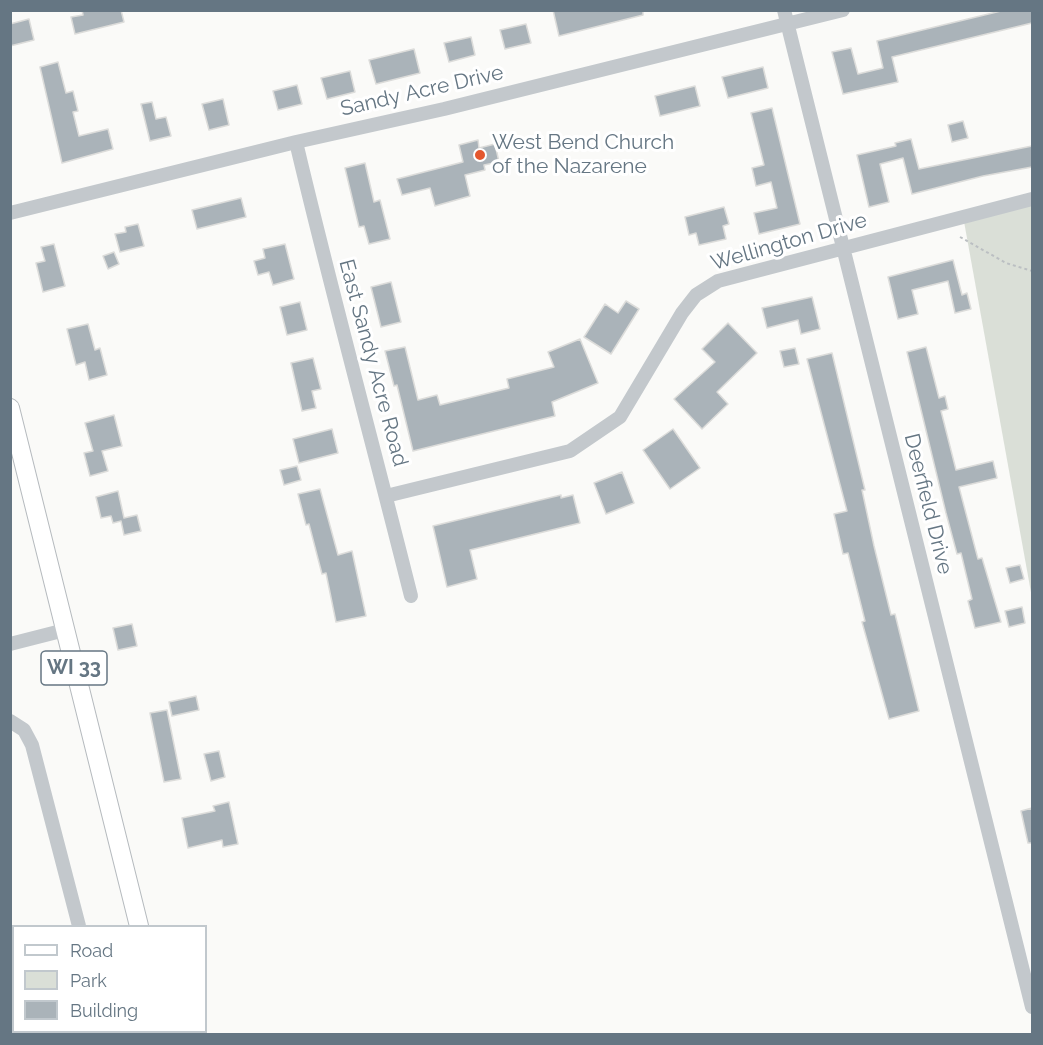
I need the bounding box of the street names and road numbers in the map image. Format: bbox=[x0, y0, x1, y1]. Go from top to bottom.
street label: Sandy Acre Drive bbox=[338, 60, 506, 122]
street label: Wellington Drive bbox=[708, 208, 870, 276]
street label: East Sandy Acre Road bbox=[333, 257, 413, 469]
street label: Deerfield Drive bbox=[898, 431, 958, 577]
road number: WI 33 bbox=[41, 651, 107, 685]

